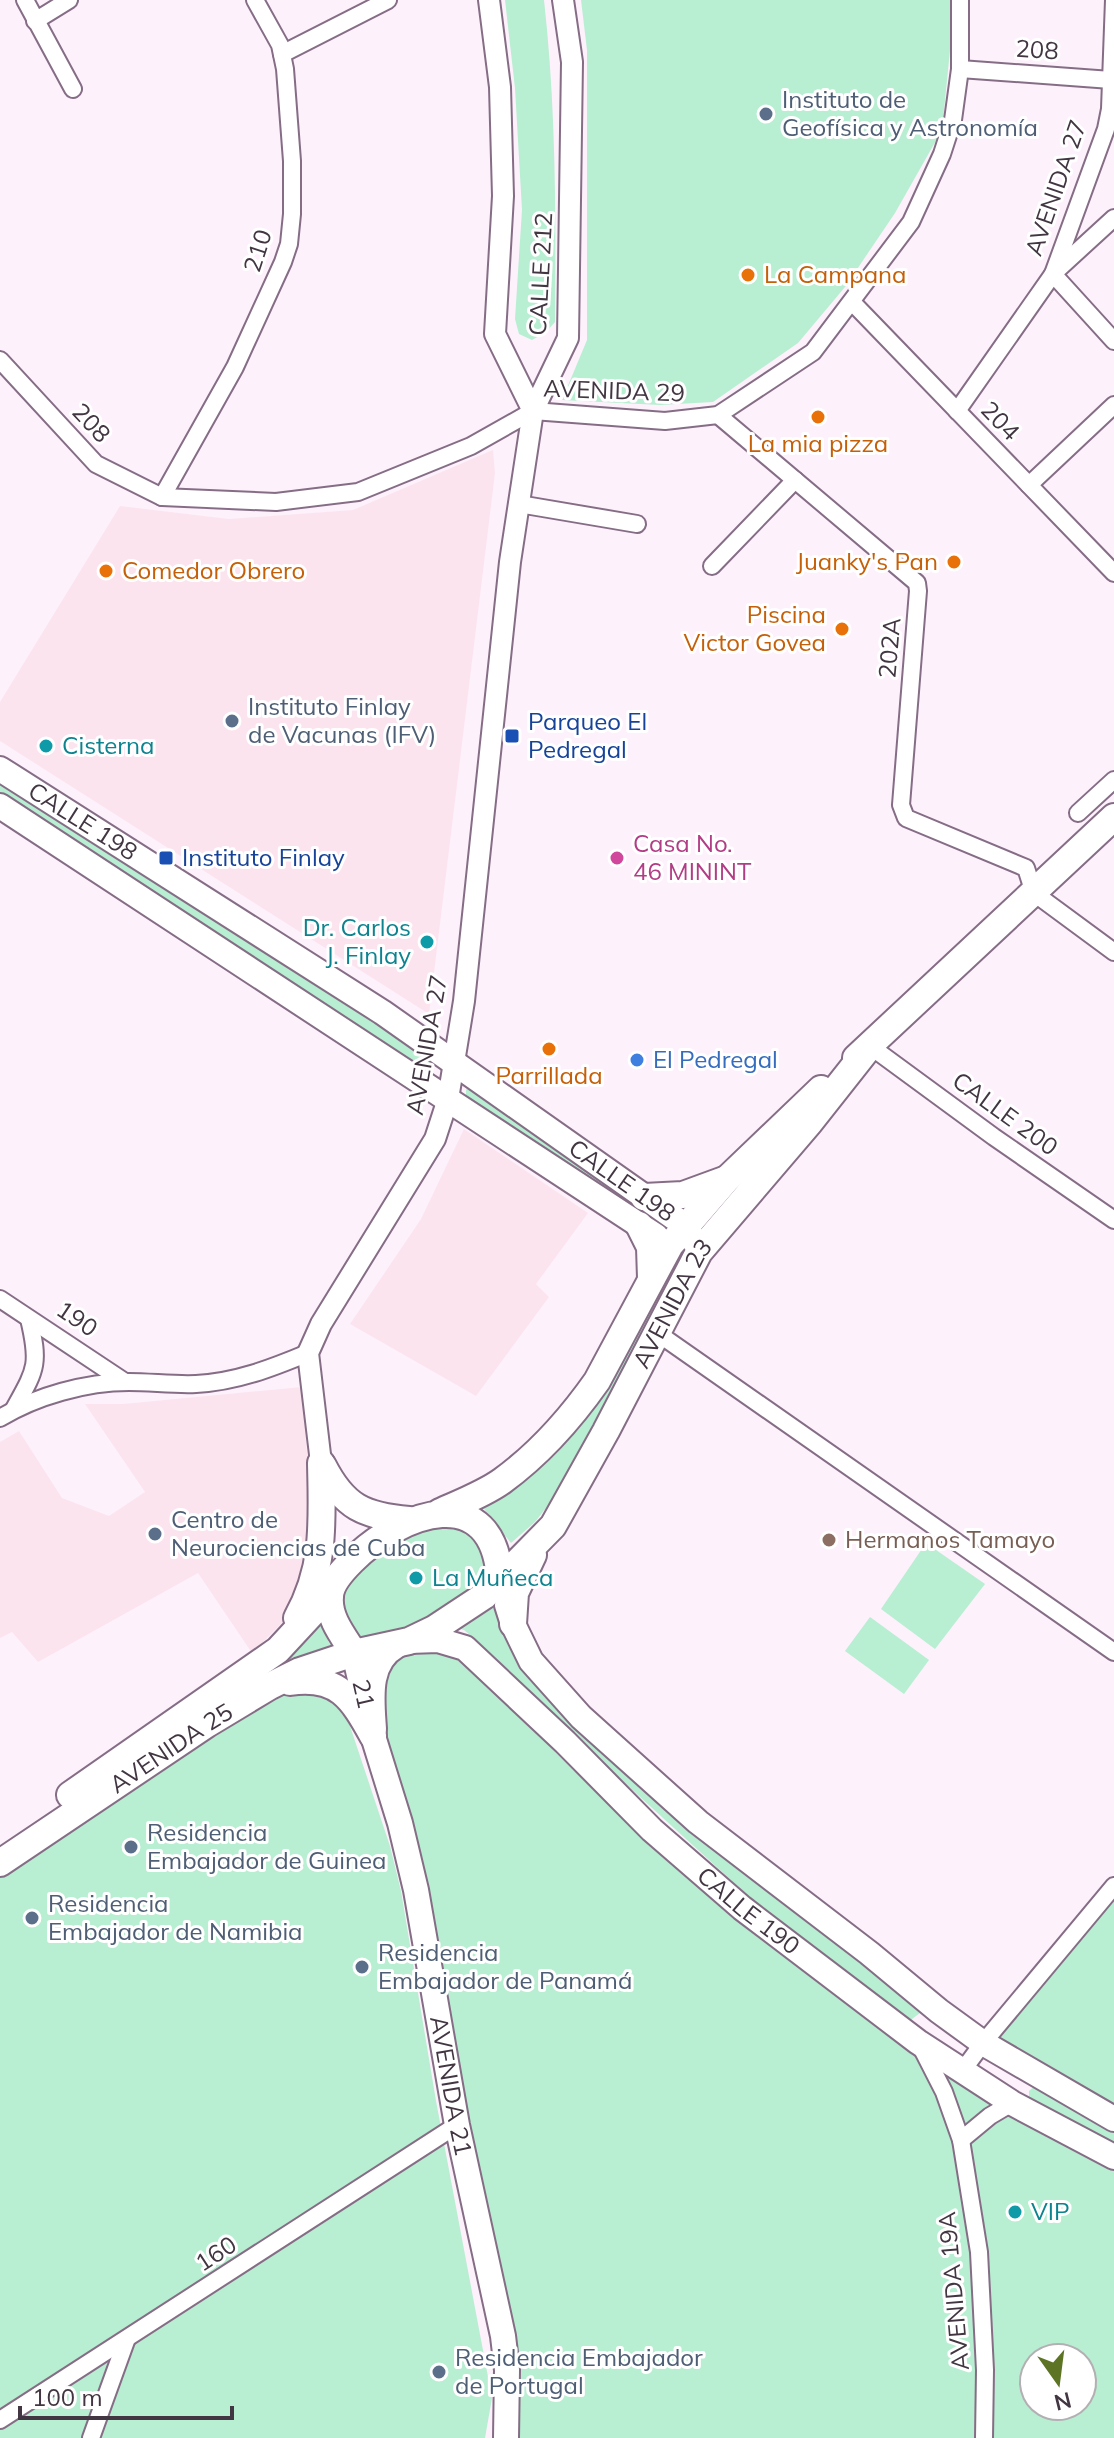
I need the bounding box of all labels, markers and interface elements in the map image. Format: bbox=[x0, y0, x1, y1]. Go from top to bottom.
street label: 208 bbox=[1014, 33, 1060, 65]
place label: Instituto de Geofísica y Astronomía bbox=[782, 84, 1038, 142]
marker: Instituto de Geofísica y Astronomía bbox=[757, 105, 775, 123]
street label: AVENIDA 27 bbox=[1018, 116, 1092, 260]
street label: CALLE 212 bbox=[522, 212, 558, 336]
street label: 210 bbox=[236, 226, 278, 276]
place label: La Campana bbox=[764, 259, 907, 289]
marker: La Campana bbox=[739, 266, 757, 284]
street label: AVENIDA 29 bbox=[543, 373, 685, 407]
street label: 204 bbox=[975, 394, 1027, 446]
street label: 208 bbox=[66, 396, 117, 448]
marker: La mia pizza bbox=[809, 408, 827, 426]
place label: La mia pizza bbox=[748, 428, 888, 458]
place label: Juanky's Pan bbox=[796, 546, 938, 576]
marker: Juanky's Pan bbox=[945, 553, 963, 571]
place label: Comedor Obrero bbox=[122, 555, 305, 585]
marker: Comedor Obrero bbox=[97, 562, 115, 580]
place label: Piscina Victor Govea bbox=[684, 599, 826, 657]
street label: 202A bbox=[871, 616, 907, 680]
marker: Piscina Victor Govea bbox=[833, 620, 851, 638]
place label: Instituto Finlay de Vacunas (IFV) bbox=[248, 691, 436, 749]
place label: Parqueo El Pedregal bbox=[528, 706, 647, 764]
marker: Instituto Finlay de Vacunas (IFV) bbox=[223, 712, 241, 730]
marker: Parqueo El Pedregal bbox=[503, 727, 521, 745]
place label: Cisterna bbox=[62, 730, 154, 760]
marker: Cisterna bbox=[37, 737, 55, 755]
street label: CALLE 198 bbox=[23, 775, 143, 867]
place label: Casa No. 46 MININT bbox=[633, 828, 752, 886]
place label: Instituto Finlay bbox=[182, 842, 345, 872]
marker: Instituto Finlay bbox=[157, 849, 175, 867]
marker: Casa No. 46 MININT bbox=[608, 849, 626, 867]
place label: Dr. Carlos J. Finlay bbox=[303, 912, 411, 970]
marker: Dr. Carlos J. Finlay bbox=[418, 933, 436, 951]
street label: AVENIDA 27 bbox=[399, 972, 453, 1117]
marker: Parrillada bbox=[540, 1040, 558, 1058]
place label: El Pedregal bbox=[653, 1044, 778, 1074]
marker: El Pedregal bbox=[628, 1051, 646, 1069]
place label: Parrillada bbox=[495, 1060, 603, 1090]
street label: CALLE 200 bbox=[947, 1065, 1064, 1162]
street label: CALLE 198 bbox=[563, 1132, 681, 1228]
street label: AVENIDA 23 bbox=[625, 1232, 718, 1373]
street label: 190 bbox=[51, 1294, 104, 1343]
place label: Centro de Neurociencias de Cuba bbox=[171, 1504, 425, 1562]
place label: Hermanos Tamayo bbox=[845, 1524, 1055, 1554]
marker: Centro de Neurociencias de Cuba bbox=[146, 1525, 164, 1543]
marker: Hermanos Tamayo bbox=[820, 1531, 838, 1549]
place label: La Muñeca bbox=[432, 1562, 554, 1592]
marker: La Muñeca bbox=[407, 1569, 425, 1587]
street label: 21 bbox=[347, 1676, 382, 1711]
street label: AVENIDA 25 bbox=[103, 1696, 238, 1799]
place label: Residencia Embajador de Guinea bbox=[147, 1817, 387, 1875]
marker: Residencia Embajador de Guinea bbox=[122, 1838, 140, 1856]
street label: CALLE 190 bbox=[691, 1860, 806, 1961]
place label: Residencia Embajador de Namibia bbox=[48, 1888, 303, 1946]
marker: Residencia Embajador de Namibia bbox=[23, 1909, 41, 1927]
place label: Residencia Embajador de Panamá bbox=[378, 1937, 632, 1995]
marker: Residencia Embajador de Panamá bbox=[353, 1958, 371, 1976]
street label: AVENIDA 21 bbox=[424, 2013, 479, 2158]
place label: VIP bbox=[1031, 2196, 1070, 2226]
marker: VIP bbox=[1006, 2203, 1024, 2221]
street label: AVENIDA 19A bbox=[931, 2210, 975, 2372]
street label: 160 bbox=[189, 2229, 242, 2278]
place label: Residencia Embajador de Portugal bbox=[455, 2342, 703, 2400]
north arrow bbox=[1018, 2342, 1098, 2422]
marker: Residencia Embajador de Portugal bbox=[430, 2363, 448, 2381]
scale bar bbox=[20, 2370, 232, 2420]
text: 100 m bbox=[32, 2382, 103, 2412]
text: N bbox=[1051, 2386, 1074, 2417]

